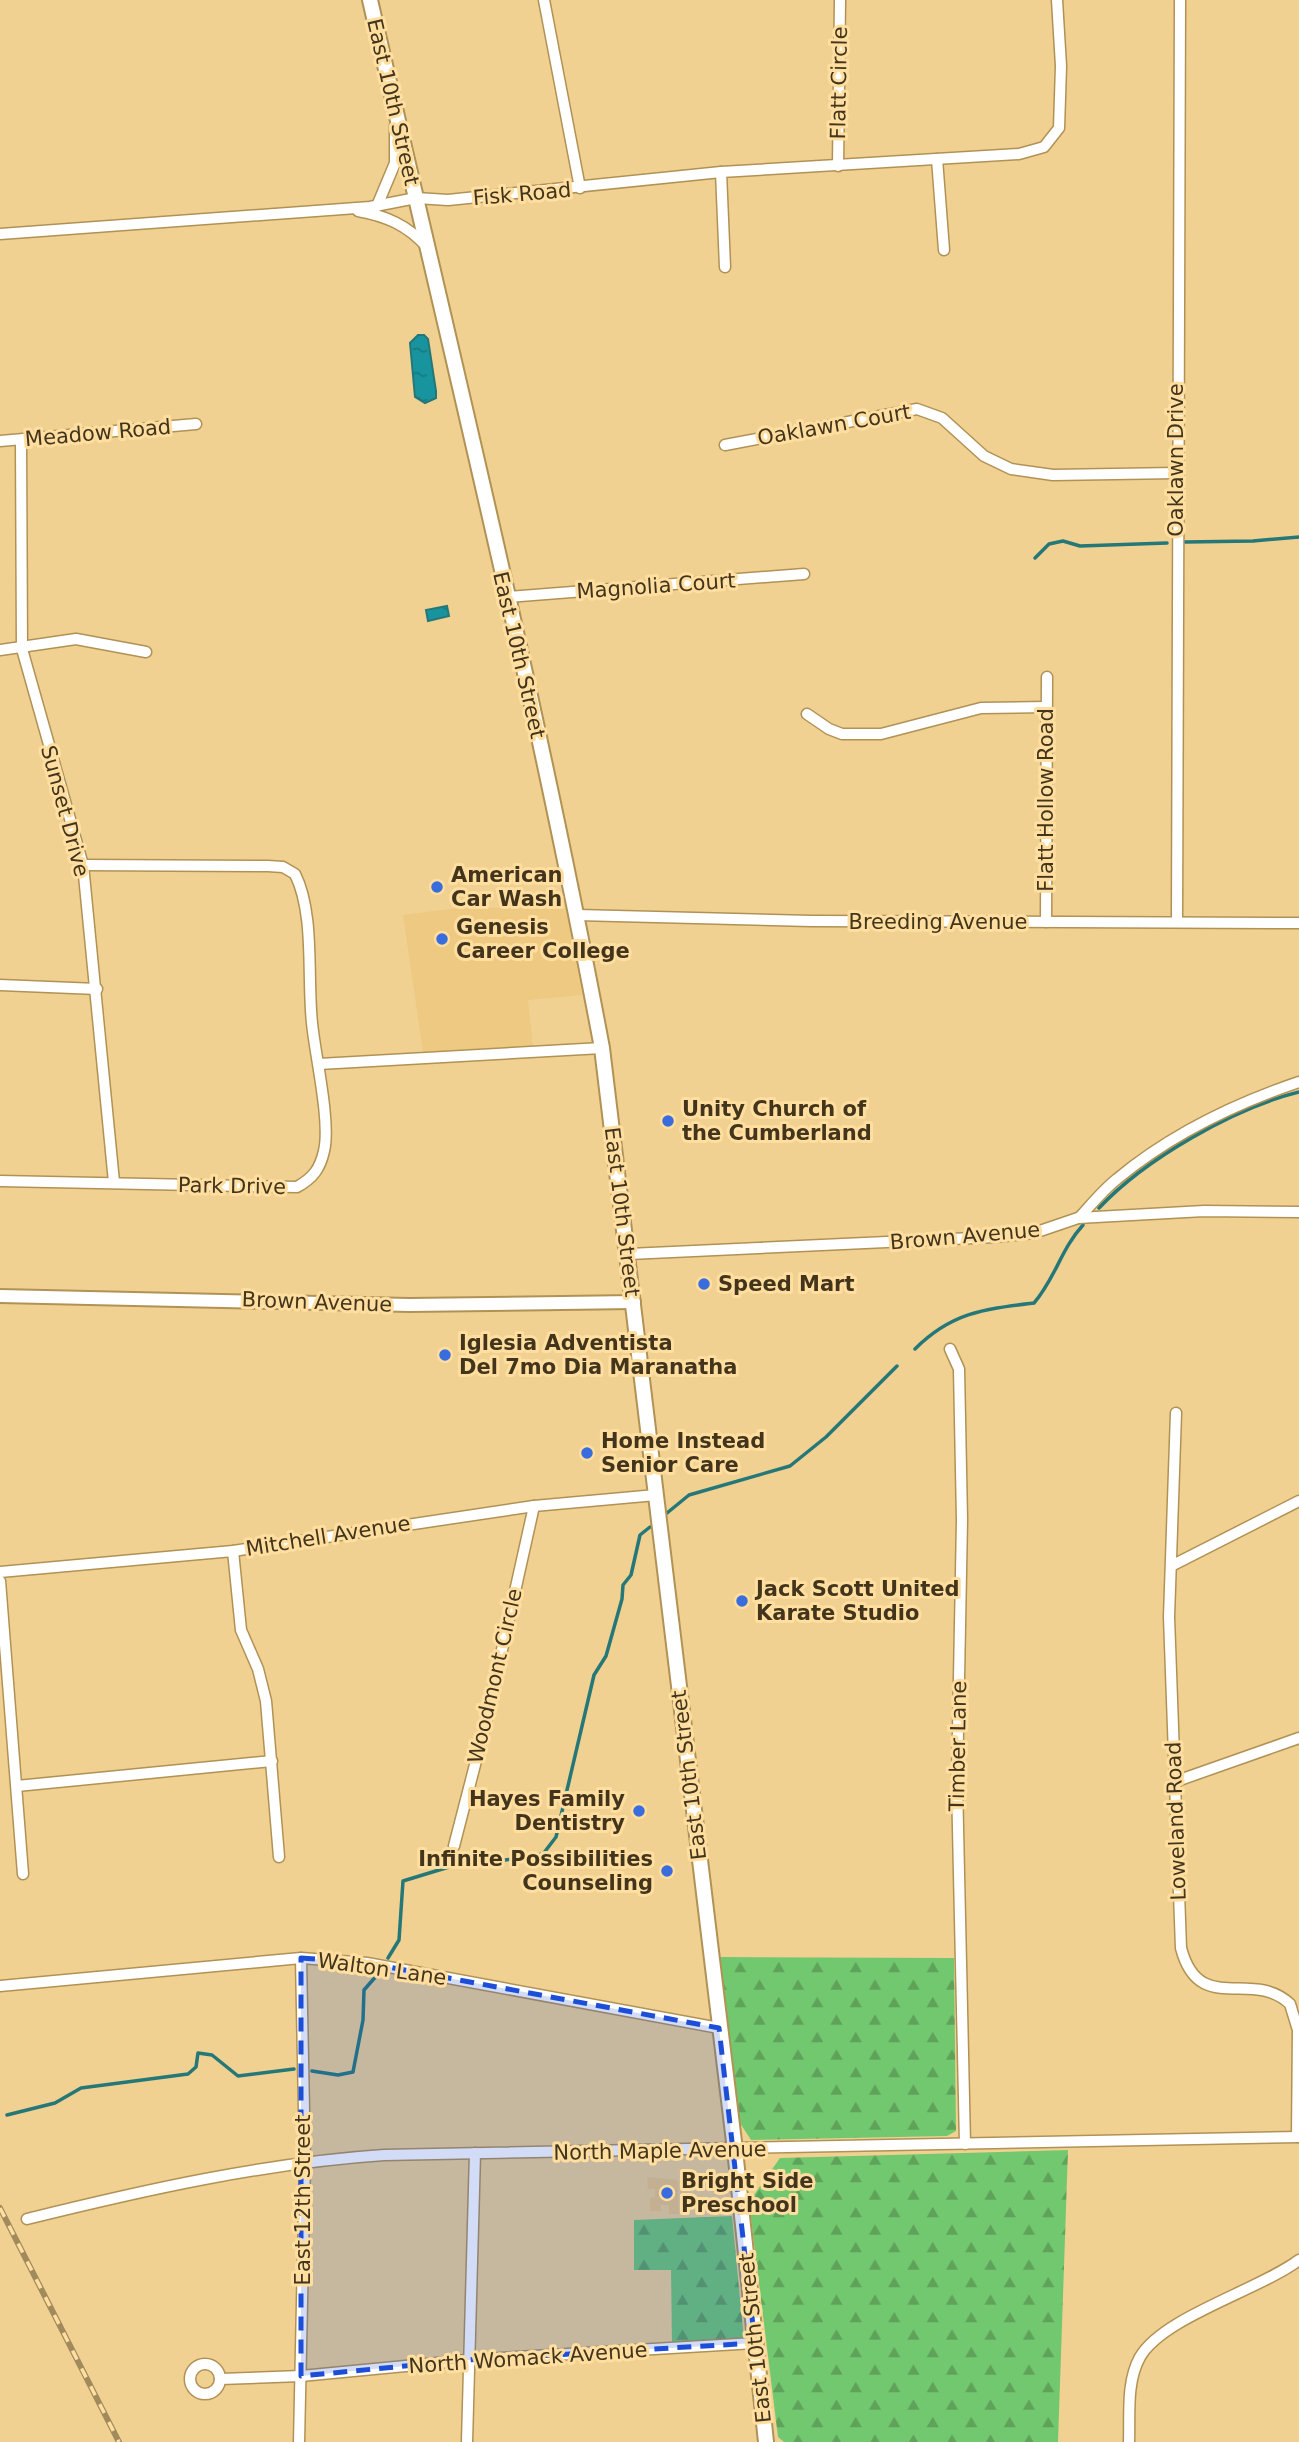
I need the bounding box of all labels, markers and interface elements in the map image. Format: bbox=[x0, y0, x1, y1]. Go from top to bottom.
street label: East 10th Street bbox=[362, 16, 424, 188]
street label: Flatt Circle bbox=[826, 26, 852, 140]
street label: Fisk Road bbox=[472, 178, 572, 210]
street label: Oaklawn Drive bbox=[1164, 383, 1188, 537]
street label: Oaklawn Court bbox=[756, 400, 912, 450]
street label: Meadow Road bbox=[24, 415, 172, 451]
street label: Magnolia Court bbox=[576, 568, 736, 604]
street label: East 10th Street bbox=[488, 569, 550, 741]
street label: Flatt Hollow Road bbox=[1034, 708, 1058, 892]
street label: Sunset Drive bbox=[36, 743, 94, 879]
place label: American Car Wash bbox=[451, 863, 563, 911]
marker: American Car Wash bbox=[429, 879, 445, 895]
street label: Breeding Avenue bbox=[849, 910, 1027, 934]
place label: Genesis Career College bbox=[456, 915, 630, 963]
marker: Genesis Career College bbox=[434, 931, 450, 947]
place label: Unity Church of the Cumberland bbox=[682, 1097, 872, 1145]
marker: Unity Church of the Cumberland bbox=[660, 1113, 676, 1129]
street label: East 10th Street bbox=[600, 1126, 644, 1298]
street label: Park Drive bbox=[178, 1173, 286, 1199]
street label: Brown Avenue bbox=[889, 1217, 1041, 1255]
place label: Speed Mart bbox=[718, 1272, 854, 1296]
marker: Speed Mart bbox=[696, 1276, 712, 1292]
street label: Brown Avenue bbox=[241, 1287, 393, 1317]
place label: Iglesia Adventista Del 7mo Dia Maranatha bbox=[459, 1331, 737, 1379]
marker: Iglesia Adventista Del 7mo Dia Maranatha bbox=[437, 1347, 453, 1363]
place label: Home Instead Senior Care bbox=[601, 1429, 765, 1477]
marker: Home Instead Senior Care bbox=[579, 1445, 595, 1461]
street label: Mitchell Avenue bbox=[244, 1511, 412, 1561]
place label: Jack Scott United Karate Studio bbox=[754, 1577, 960, 1625]
street label: Woodmont Circle bbox=[463, 1586, 527, 1766]
marker: Jack Scott United Karate Studio bbox=[734, 1593, 750, 1609]
street label: Timber Lane bbox=[945, 1680, 971, 1813]
street label: East 10th Street bbox=[667, 1689, 711, 1861]
street label: Loweland Road bbox=[1161, 1741, 1191, 1901]
place label: Hayes Family Dentistry bbox=[469, 1787, 625, 1835]
marker: Hayes Family Dentistry bbox=[631, 1803, 647, 1819]
place label: Infinite Possibilities Counseling bbox=[418, 1847, 653, 1895]
marker: Infinite Possibilities Counseling bbox=[659, 1863, 675, 1879]
street label: Walton Lane bbox=[316, 1948, 448, 1990]
street label: East 12th Street bbox=[291, 2115, 315, 2285]
street label: North Maple Avenue bbox=[553, 2137, 767, 2165]
place label: Bright Side Preschool bbox=[681, 2169, 814, 2217]
marker: Bright Side Preschool bbox=[659, 2185, 675, 2201]
street label: East 10th Street bbox=[734, 2252, 776, 2424]
street label: North Womack Avenue bbox=[408, 2338, 648, 2378]

